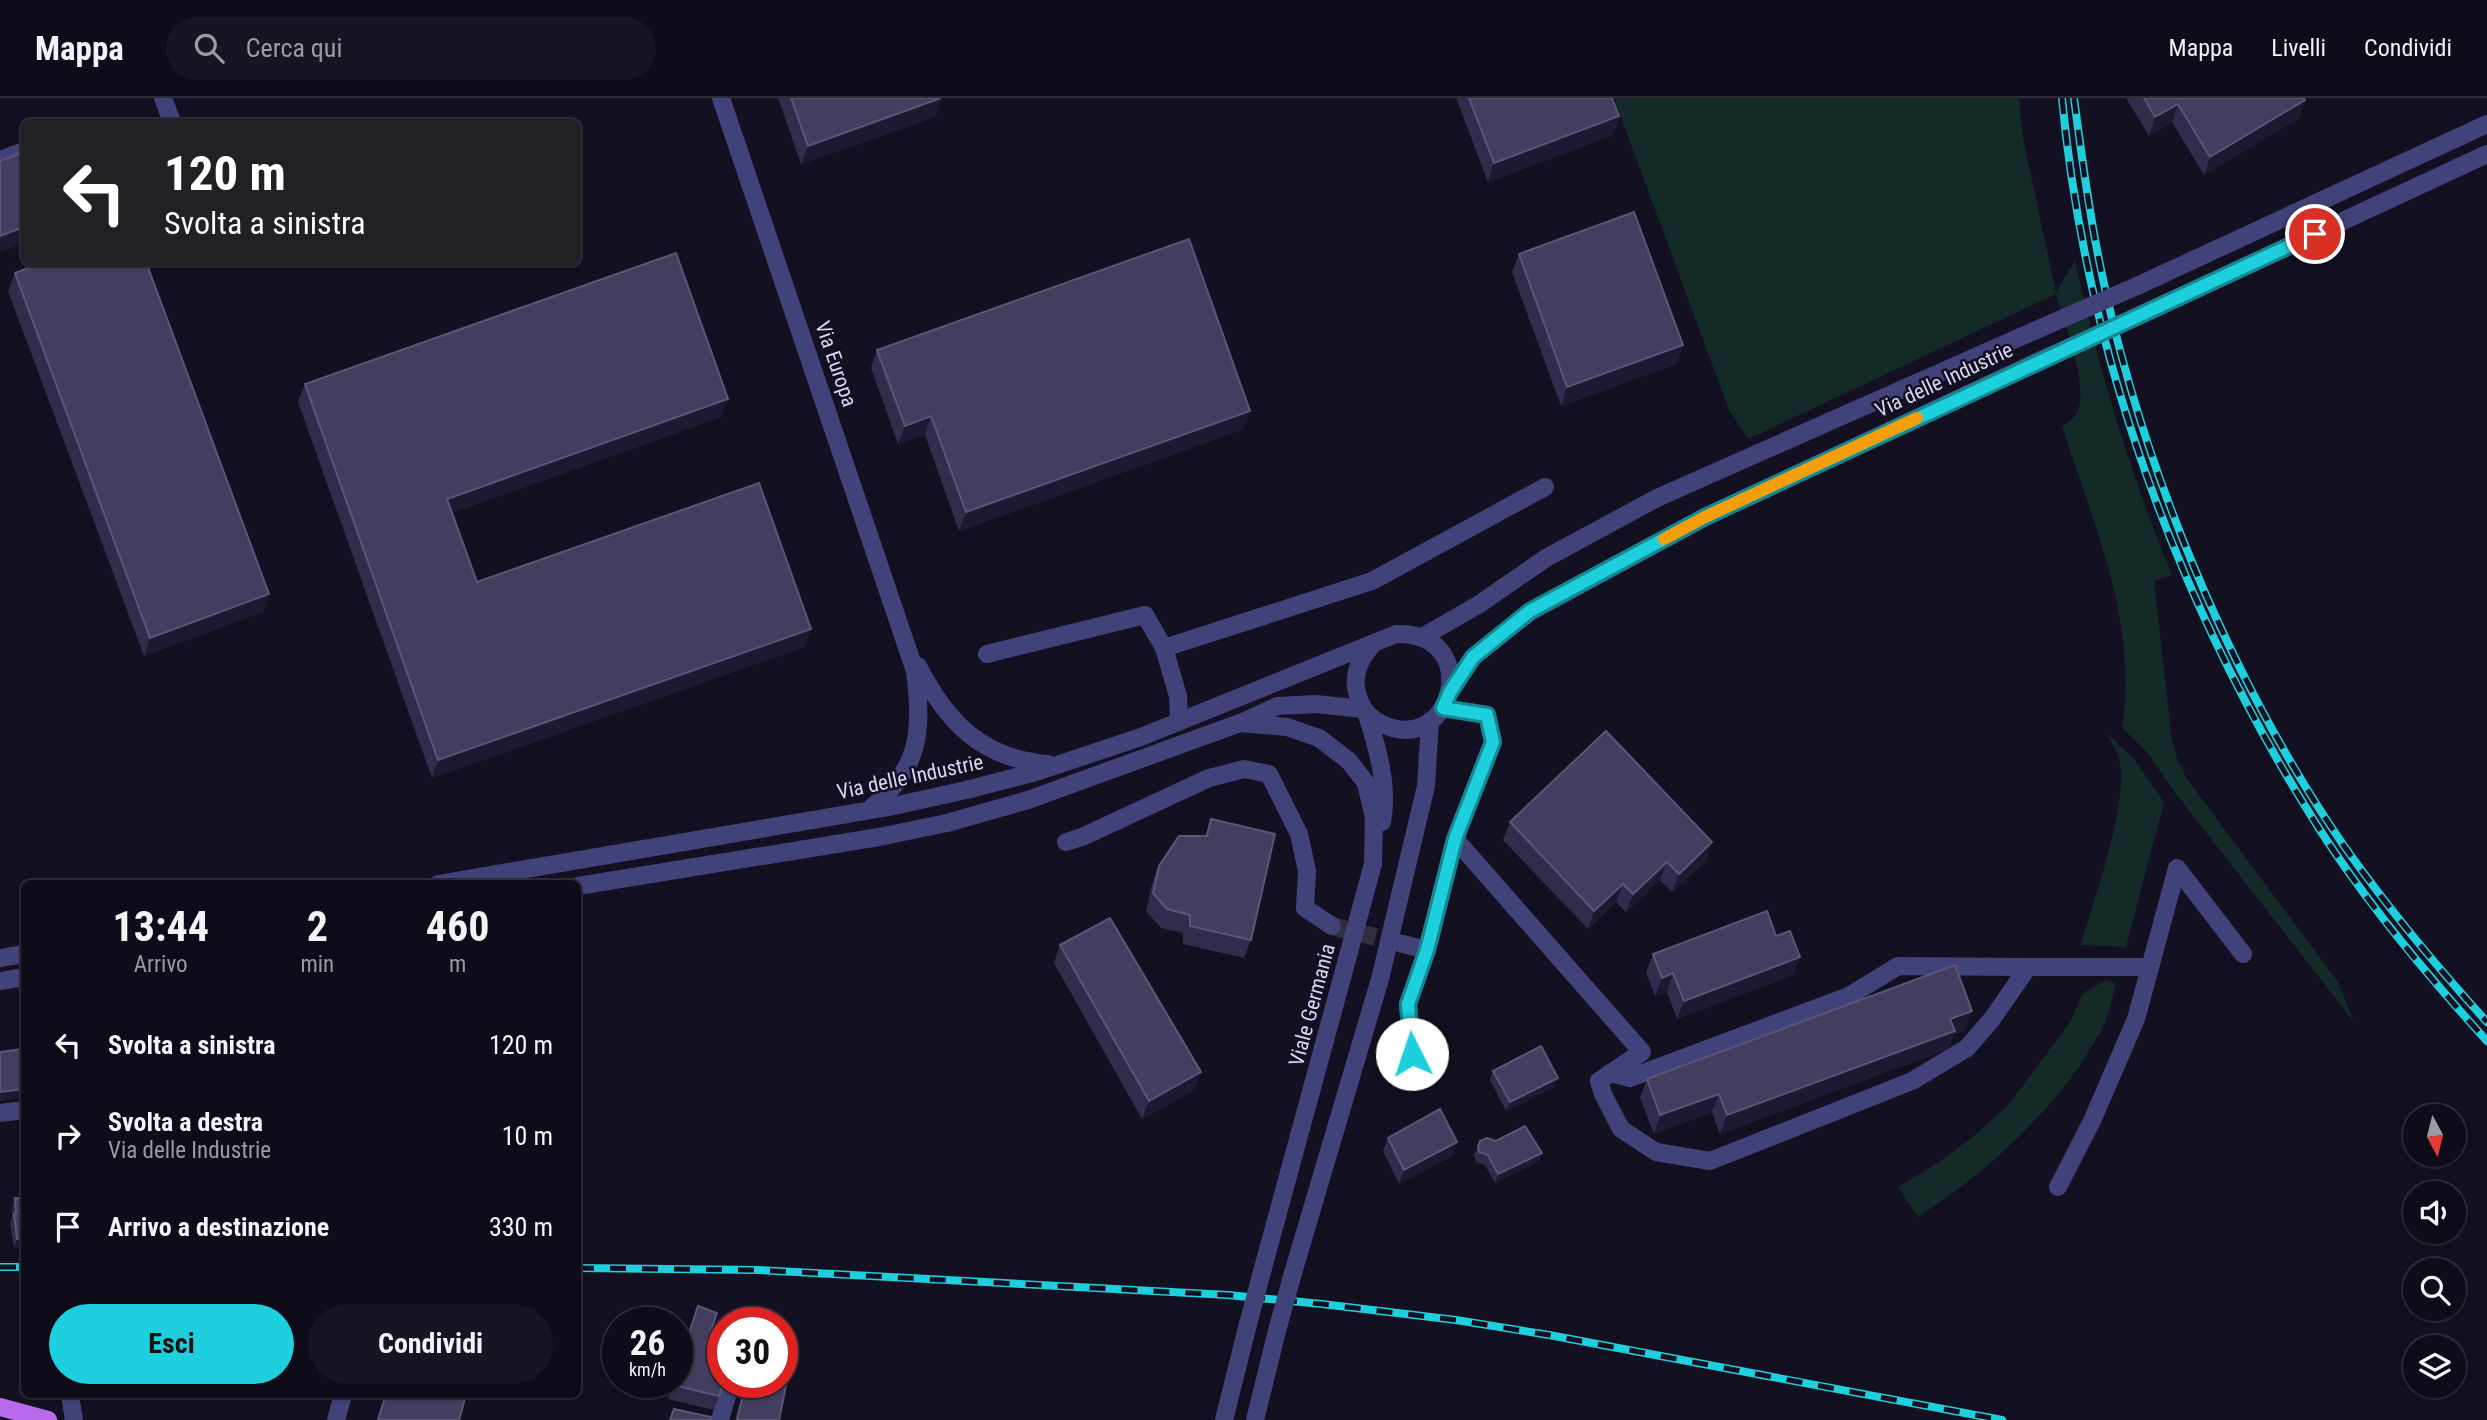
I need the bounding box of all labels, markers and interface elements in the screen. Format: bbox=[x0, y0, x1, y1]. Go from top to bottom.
search box bbox=[166, 17, 656, 80]
text: Mappa bbox=[35, 29, 124, 68]
icon: search bbox=[190, 29, 228, 67]
text: Cerca qui bbox=[246, 33, 342, 63]
text: Mappa bbox=[2169, 34, 2233, 62]
text: Livelli bbox=[2271, 34, 2326, 62]
text: Condividi bbox=[2364, 34, 2452, 62]
text: 120 m bbox=[164, 145, 286, 202]
icon: left bbox=[49, 147, 140, 238]
text: Svolta a sinistra bbox=[164, 204, 366, 242]
pin bbox=[2285, 204, 2345, 264]
icon: arrive bbox=[2296, 215, 2334, 253]
street label: Via Europa bbox=[810, 318, 862, 410]
street label: Via delle Industrie bbox=[1871, 338, 2017, 422]
street label: Via delle Industrie bbox=[835, 750, 985, 804]
text: 13:44 bbox=[113, 902, 209, 951]
text: 2 bbox=[307, 902, 328, 951]
text: 460 bbox=[426, 902, 489, 951]
street label: Viale Germania bbox=[1284, 941, 1340, 1069]
text: Arrivo bbox=[134, 951, 188, 978]
text: min bbox=[300, 951, 334, 978]
text: m bbox=[449, 951, 466, 978]
position arrow bbox=[1375, 1017, 1449, 1091]
icon: left bbox=[49, 1026, 87, 1064]
text: Svolta a sinistra bbox=[108, 1030, 275, 1060]
text: 120 m bbox=[489, 1030, 553, 1060]
north arrow bbox=[2403, 1104, 2466, 1167]
map controls bbox=[2403, 1104, 2466, 1398]
text: Svolta a destra bbox=[108, 1107, 263, 1137]
icon: right bbox=[49, 1117, 87, 1155]
text: 10 m bbox=[502, 1121, 553, 1151]
text: Via delle Industrie bbox=[108, 1137, 271, 1164]
button: sound bbox=[2403, 1181, 2466, 1244]
icon: arrive bbox=[49, 1208, 87, 1246]
text: Arrivo a destinazione bbox=[108, 1212, 329, 1242]
text: 330 m bbox=[489, 1212, 553, 1242]
button: search bbox=[2403, 1258, 2466, 1321]
button: Esci bbox=[49, 1304, 294, 1384]
button: Condividi bbox=[308, 1304, 553, 1384]
speed limit sign: 30 bbox=[707, 1307, 798, 1398]
text: 26 bbox=[630, 1323, 665, 1364]
button: layers bbox=[2403, 1335, 2466, 1398]
text: km/h bbox=[629, 1359, 666, 1380]

